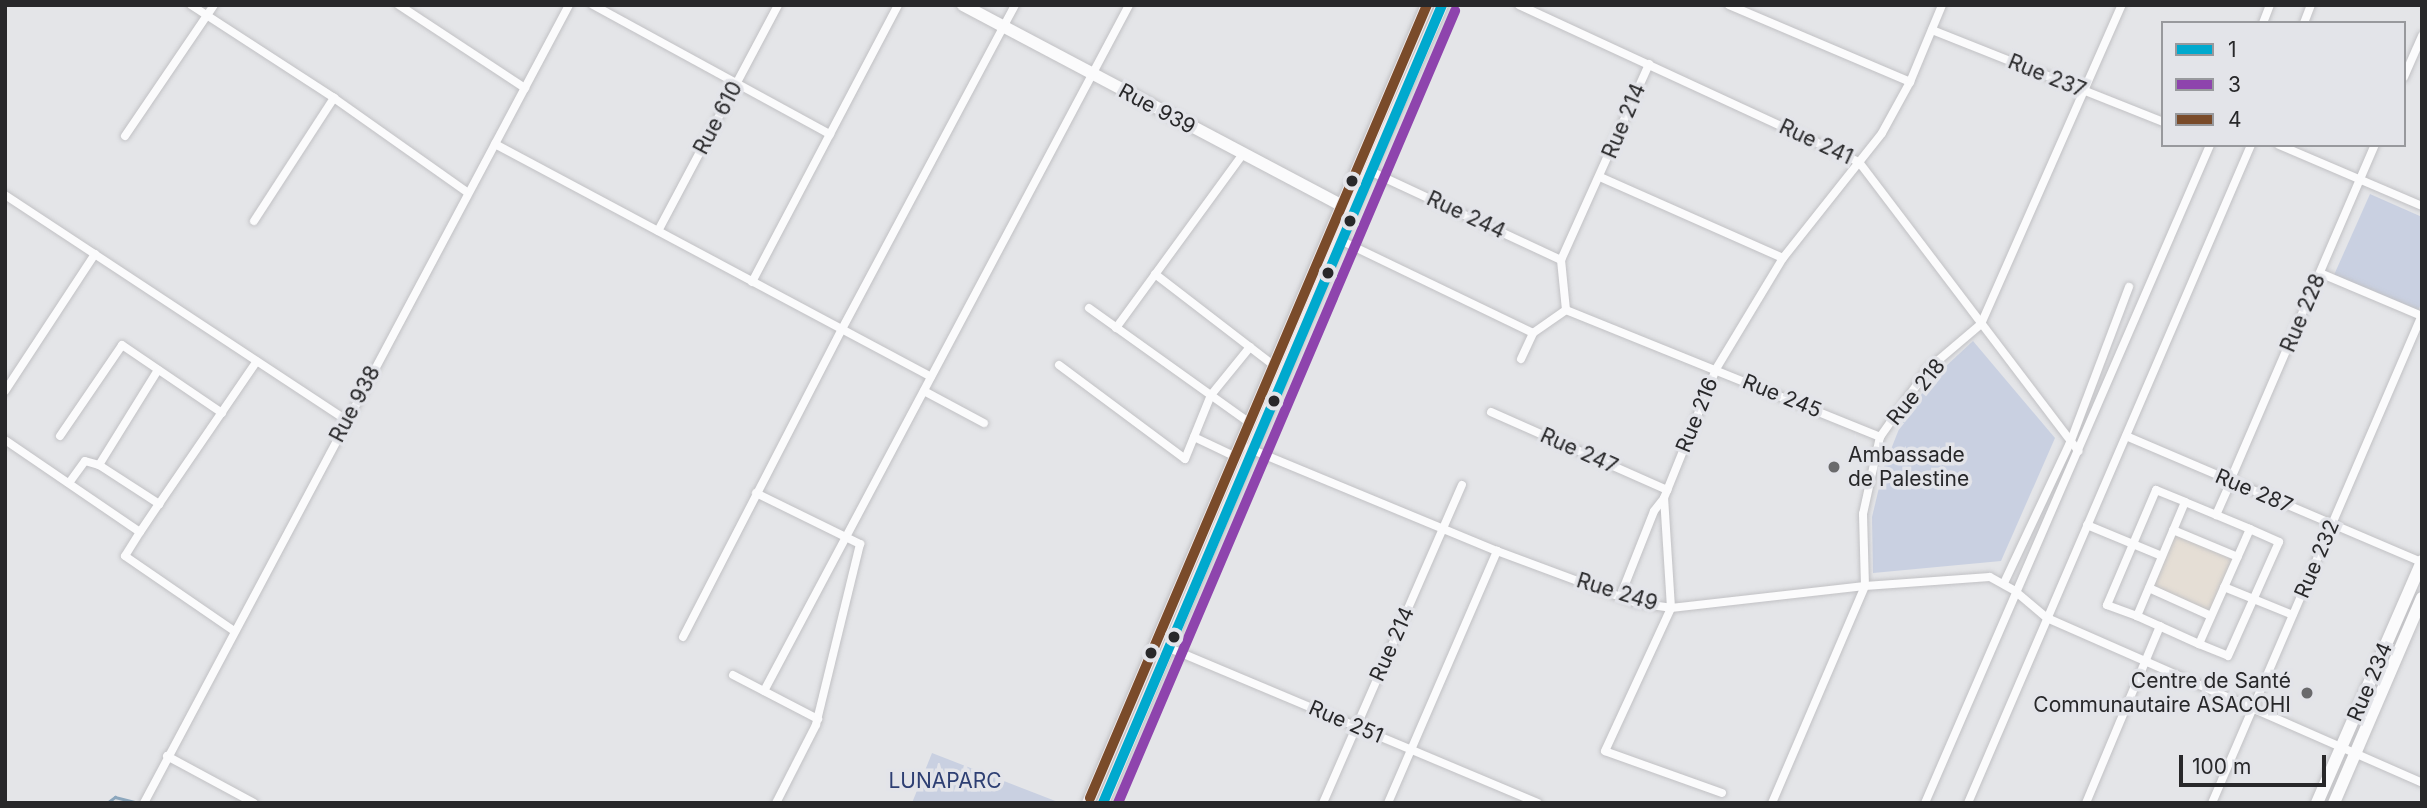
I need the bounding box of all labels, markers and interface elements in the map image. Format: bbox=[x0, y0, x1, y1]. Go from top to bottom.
legend bbox=[2161, 21, 2406, 147]
text: 1 bbox=[2228, 37, 2237, 62]
street label: Rue 237 bbox=[2004, 49, 2090, 103]
text: 3 bbox=[2228, 72, 2241, 97]
street label: Rue 610 bbox=[688, 77, 748, 159]
street label: Rue 939 bbox=[1114, 78, 1200, 140]
street label: Rue 214 bbox=[1597, 80, 1651, 162]
text: 4 bbox=[2228, 107, 2242, 132]
street label: Rue 241 bbox=[1775, 114, 1857, 170]
unlabelled marker bbox=[1345, 174, 1359, 188]
street label: Rue 244 bbox=[1423, 186, 1509, 244]
unlabelled marker bbox=[1343, 214, 1357, 228]
unlabelled marker bbox=[1321, 266, 1335, 280]
street label: Rue 228 bbox=[2275, 270, 2331, 356]
street label: Rue 218 bbox=[1882, 354, 1950, 430]
street label: Rue 938 bbox=[324, 361, 386, 447]
street label: Rue 245 bbox=[1739, 369, 1825, 423]
street label: Rue 216 bbox=[1671, 374, 1723, 456]
unlabelled marker bbox=[1267, 394, 1281, 408]
street label: Rue 247 bbox=[1536, 423, 1622, 479]
place label: Ambassade de Palestine bbox=[1848, 442, 1969, 492]
marker: Ambassade de Palestine bbox=[1826, 459, 1842, 475]
street label: Rue 287 bbox=[2211, 463, 2297, 519]
street label: Rue 232 bbox=[2289, 516, 2345, 602]
street label: Rue 249 bbox=[1574, 568, 1660, 616]
street label: Rue 214 bbox=[1364, 603, 1420, 685]
unlabelled marker bbox=[1167, 630, 1181, 644]
street label: Rue 234 bbox=[2342, 639, 2398, 725]
unlabelled marker bbox=[1144, 646, 1158, 660]
place label: Centre de Santé Communautaire ASACOHI bbox=[2033, 668, 2291, 718]
marker: Centre de Santé Communautaire ASACOHI bbox=[2297, 683, 2317, 703]
street label: Rue 251 bbox=[1305, 695, 1387, 749]
scale bar bbox=[2182, 742, 2329, 786]
text: 100 m bbox=[2192, 754, 2251, 779]
park label: LUNAPARC bbox=[888, 768, 1002, 794]

